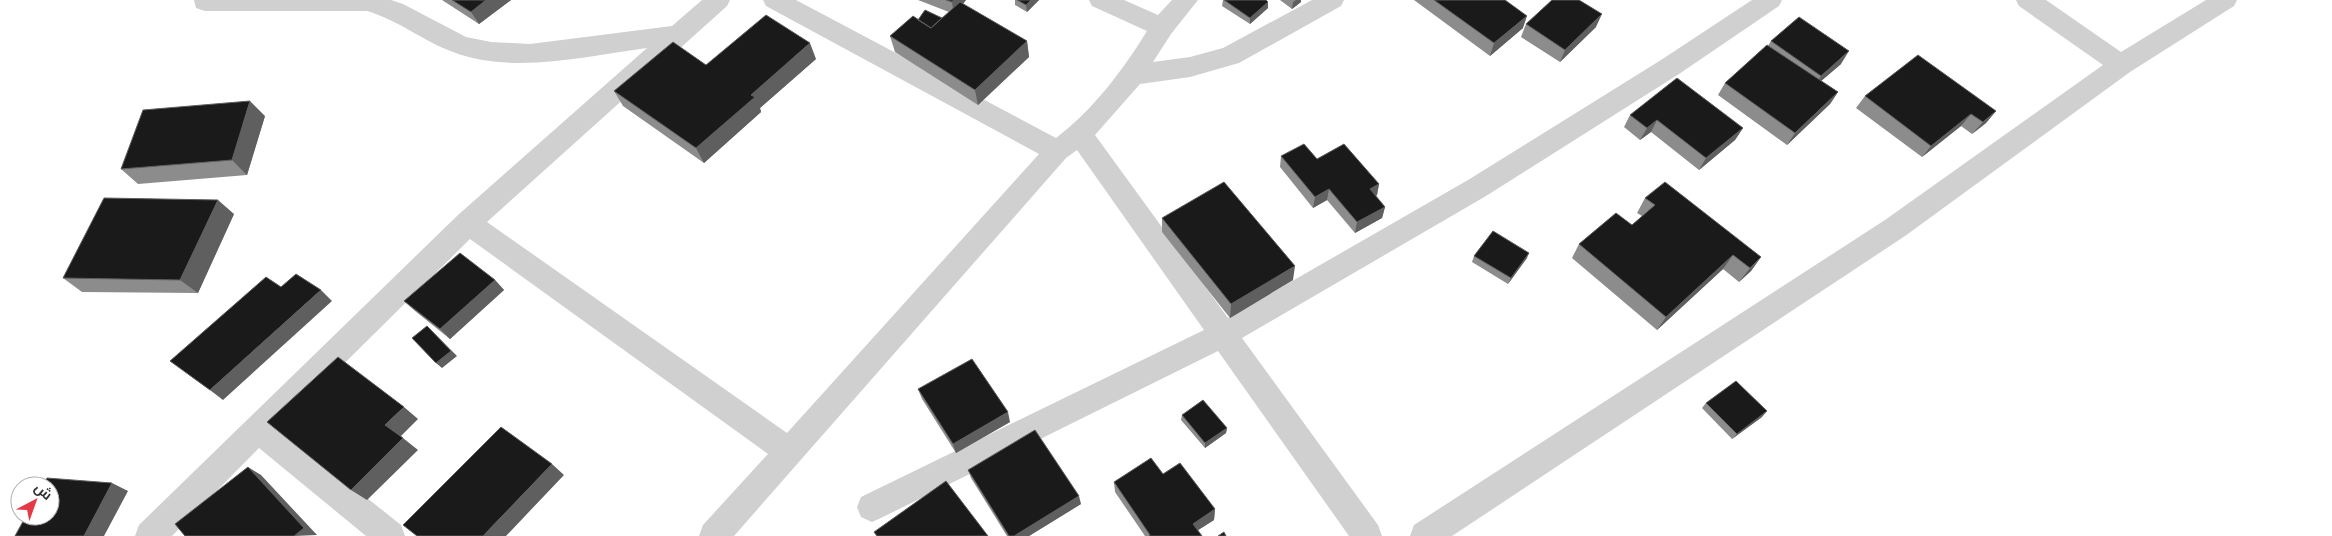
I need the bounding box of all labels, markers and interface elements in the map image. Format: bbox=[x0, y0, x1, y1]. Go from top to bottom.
north arrow bbox=[10, 476, 60, 526]
text: ش bbox=[31, 479, 56, 504]

